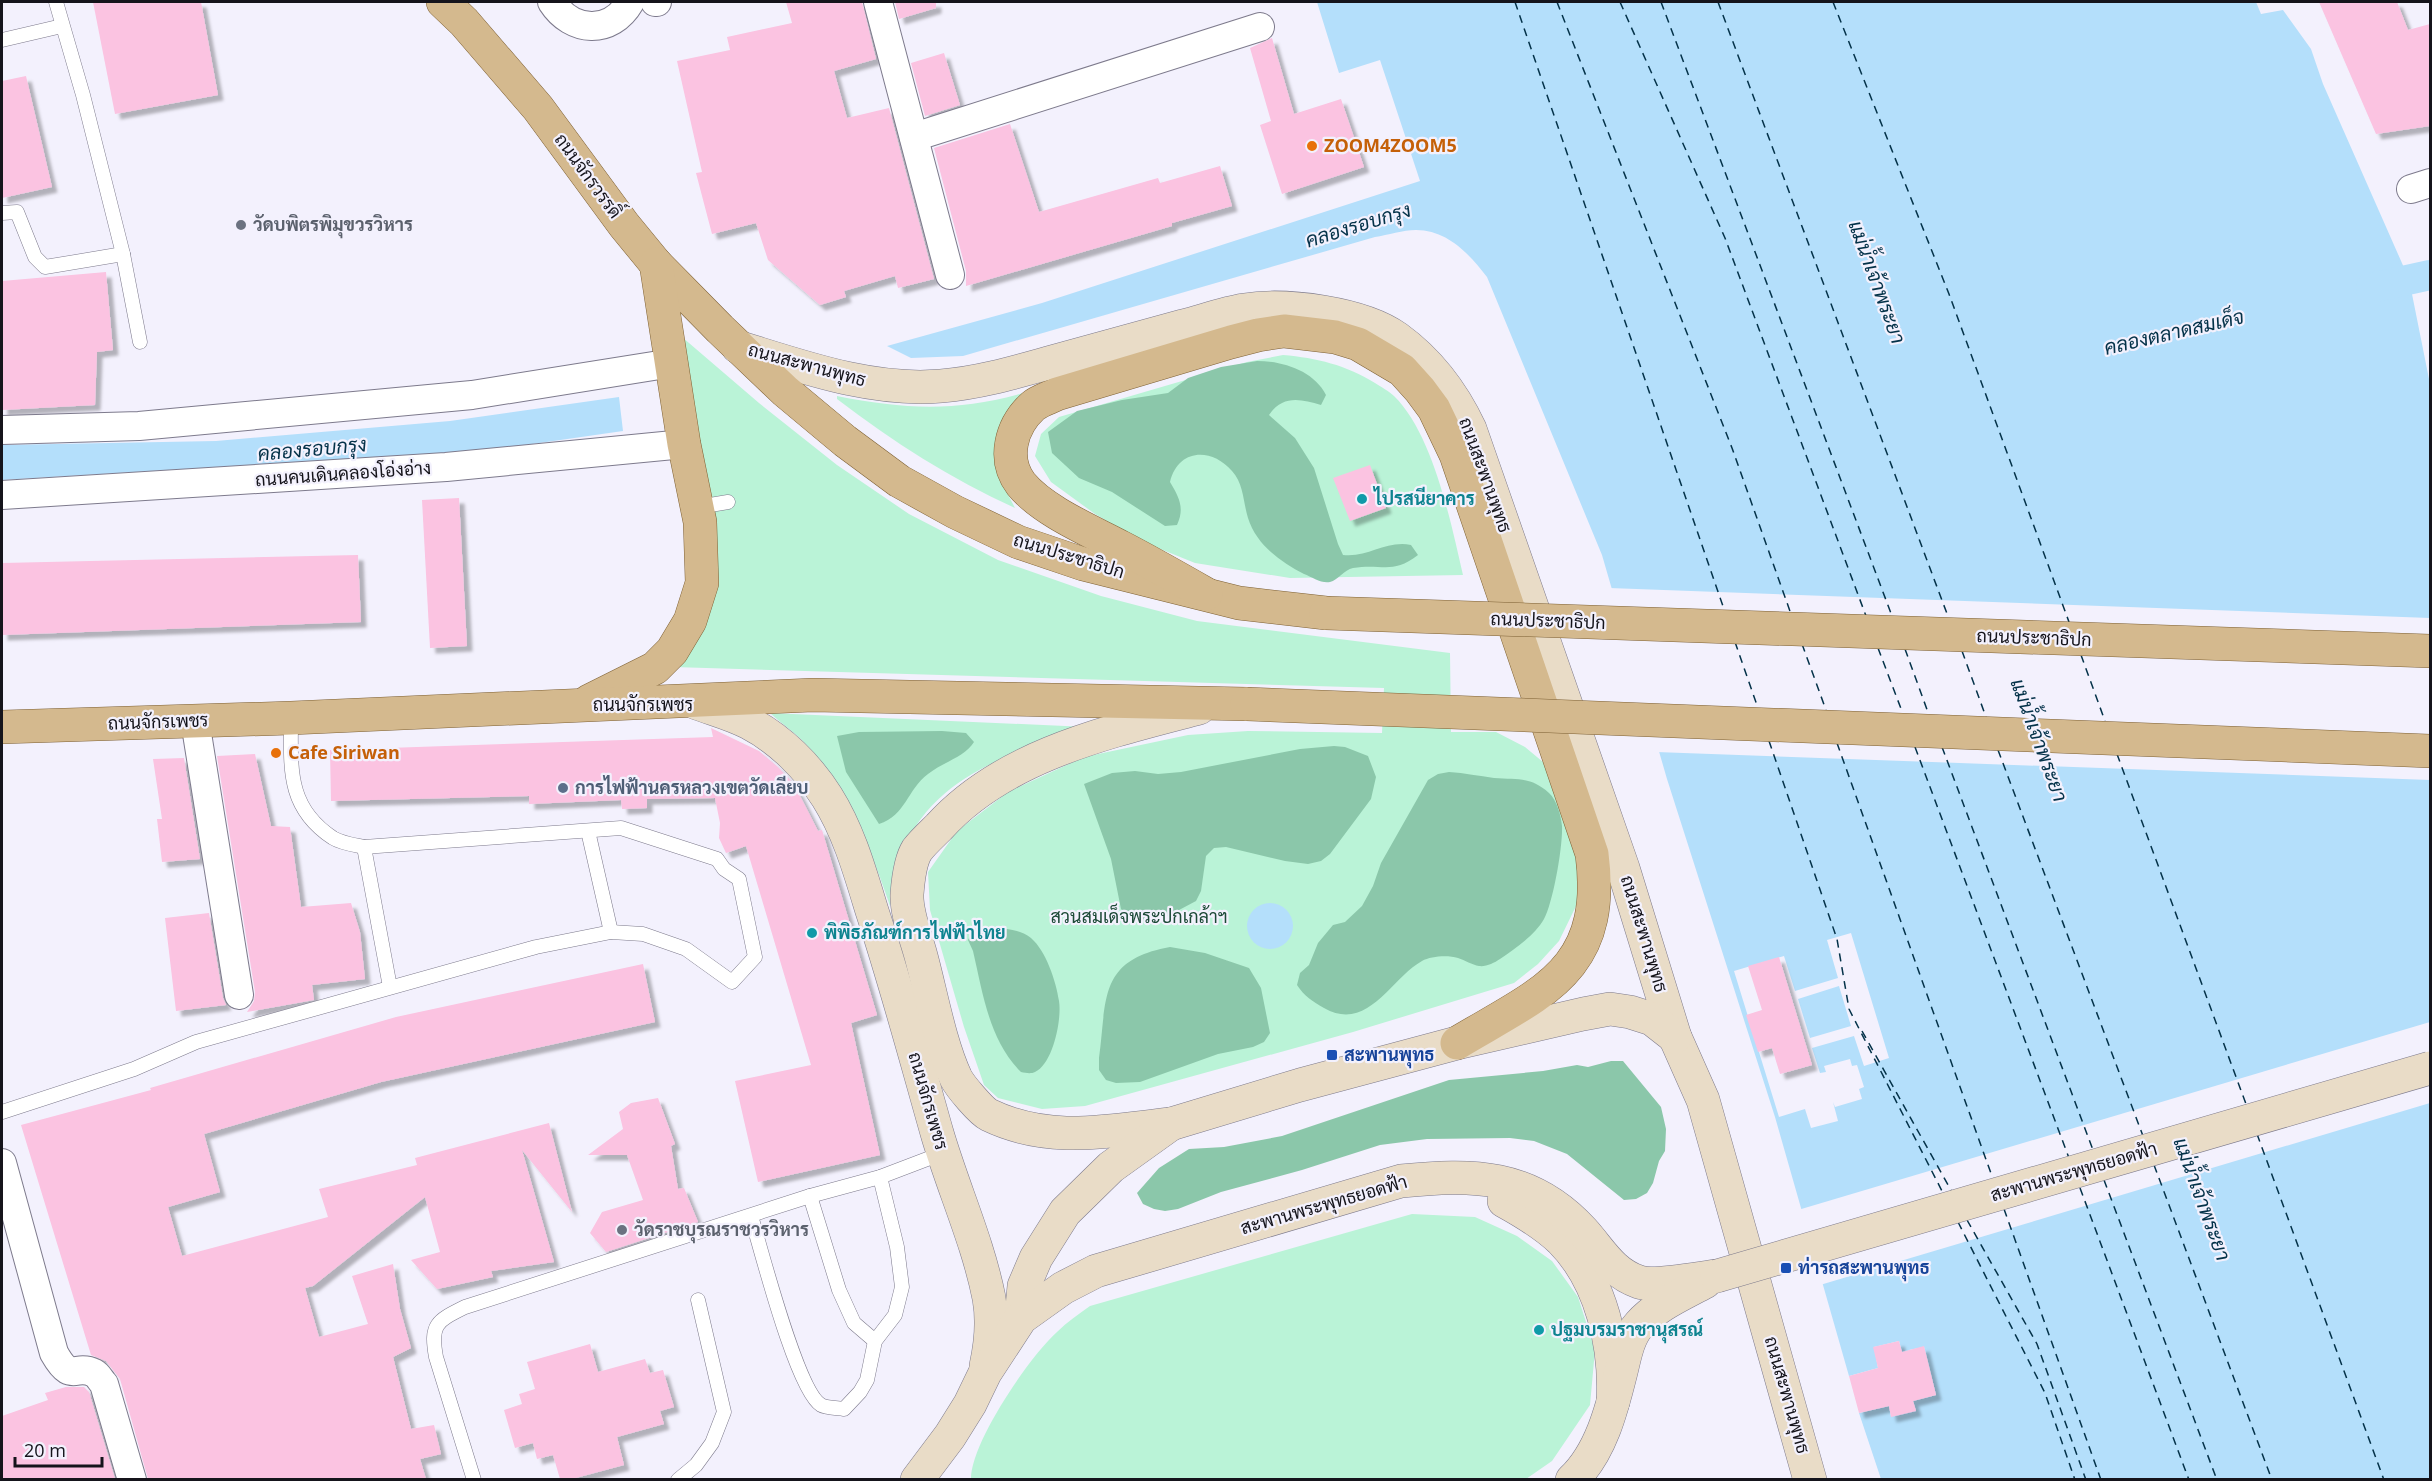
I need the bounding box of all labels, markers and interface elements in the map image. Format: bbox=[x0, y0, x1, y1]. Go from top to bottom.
street label: ถนนจักรวรรดิ์ bbox=[550, 126, 630, 223]
place label: ZOOM4ZOOM5 bbox=[1324, 133, 1457, 157]
marker: ZOOM4ZOOM5 bbox=[1305, 139, 1319, 153]
water label: คลองรอบกรุง bbox=[1302, 196, 1414, 254]
place label: วัดบพิตรพิมุขวรวิหาร bbox=[253, 212, 413, 239]
water label: แม่น้ำเจ้าพระยา bbox=[1843, 215, 1916, 347]
marker: วัดบพิตรพิมุขวรวิหาร bbox=[234, 218, 248, 232]
water label: คลองตลาดสมเด็จ bbox=[2101, 301, 2247, 361]
street label: ถนนสะพานพุทธ bbox=[745, 337, 869, 392]
street label: ถนนสะพานพุทธ bbox=[1453, 414, 1518, 536]
water label: คลองรอบกรุง bbox=[256, 430, 368, 468]
street label: ถนนคนเดินคลองโอ่งอ่าง bbox=[254, 455, 432, 491]
place label: ไปรสนียาคาร bbox=[1372, 486, 1475, 510]
marker: ไปรสนียาคาร bbox=[1355, 492, 1369, 506]
street label: ถนนประชาธิปก bbox=[1011, 527, 1128, 583]
street label: ถนนประชาธิปก bbox=[1490, 606, 1606, 634]
street label: ถนนประชาธิปก bbox=[1976, 623, 2092, 651]
water label: แม่น้ำเจ้าพระยา bbox=[2005, 673, 2078, 805]
street label: ถนนจักรเพชร bbox=[593, 692, 694, 716]
street label: ถนนจักรเพชร bbox=[107, 707, 209, 735]
place label: Cafe Siriwan bbox=[288, 740, 400, 764]
marker: Cafe Siriwan bbox=[269, 746, 283, 760]
place label: การไฟฟ้านครหลวงเขตวัดเลียบ bbox=[575, 775, 809, 799]
marker: การไฟฟ้านครหลวงเขตวัดเลียบ bbox=[556, 781, 570, 795]
street label: ถนนสะพานพุทธ bbox=[1615, 872, 1674, 996]
park label: สวนสมเด็จพระปกเกล้าฯ bbox=[1050, 903, 1228, 928]
place label: พิพิธภัณฑ์การไฟฟ้าไทย bbox=[824, 920, 1006, 944]
marker: พิพิธภัณฑ์การไฟฟ้าไทย bbox=[805, 926, 819, 940]
place label: สะพานพุทธ bbox=[1344, 1042, 1435, 1069]
marker: สะพานพุทธ bbox=[1325, 1048, 1339, 1062]
street label: ถนนจักรเพชร bbox=[904, 1049, 954, 1153]
water label: แม่น้ำเจ้าพระยา bbox=[2168, 1132, 2241, 1264]
street label: สะพานพระพุทธยอดฟ้า bbox=[1988, 1136, 2160, 1207]
street label: สะพานพระพุทธยอดฟ้า bbox=[1238, 1169, 1410, 1240]
place label: วัดราชบุรณราชวรวิหาร bbox=[634, 1217, 809, 1244]
marker: วัดราชบุรณราชวรวิหาร bbox=[615, 1223, 629, 1237]
place label: ท่ารถสะพานพุทธ bbox=[1798, 1255, 1930, 1282]
marker: ท่ารถสะพานพุทธ bbox=[1779, 1261, 1793, 1275]
place label: ปฐมบรมราชานุสรณ์ bbox=[1551, 1317, 1704, 1344]
marker: ปฐมบรมราชานุสรณ์ bbox=[1532, 1323, 1546, 1337]
street label: ถนนสะพานพุทธ bbox=[1759, 1333, 1816, 1457]
scale bar bbox=[15, 1430, 102, 1468]
text: 20 m bbox=[24, 1438, 66, 1462]

